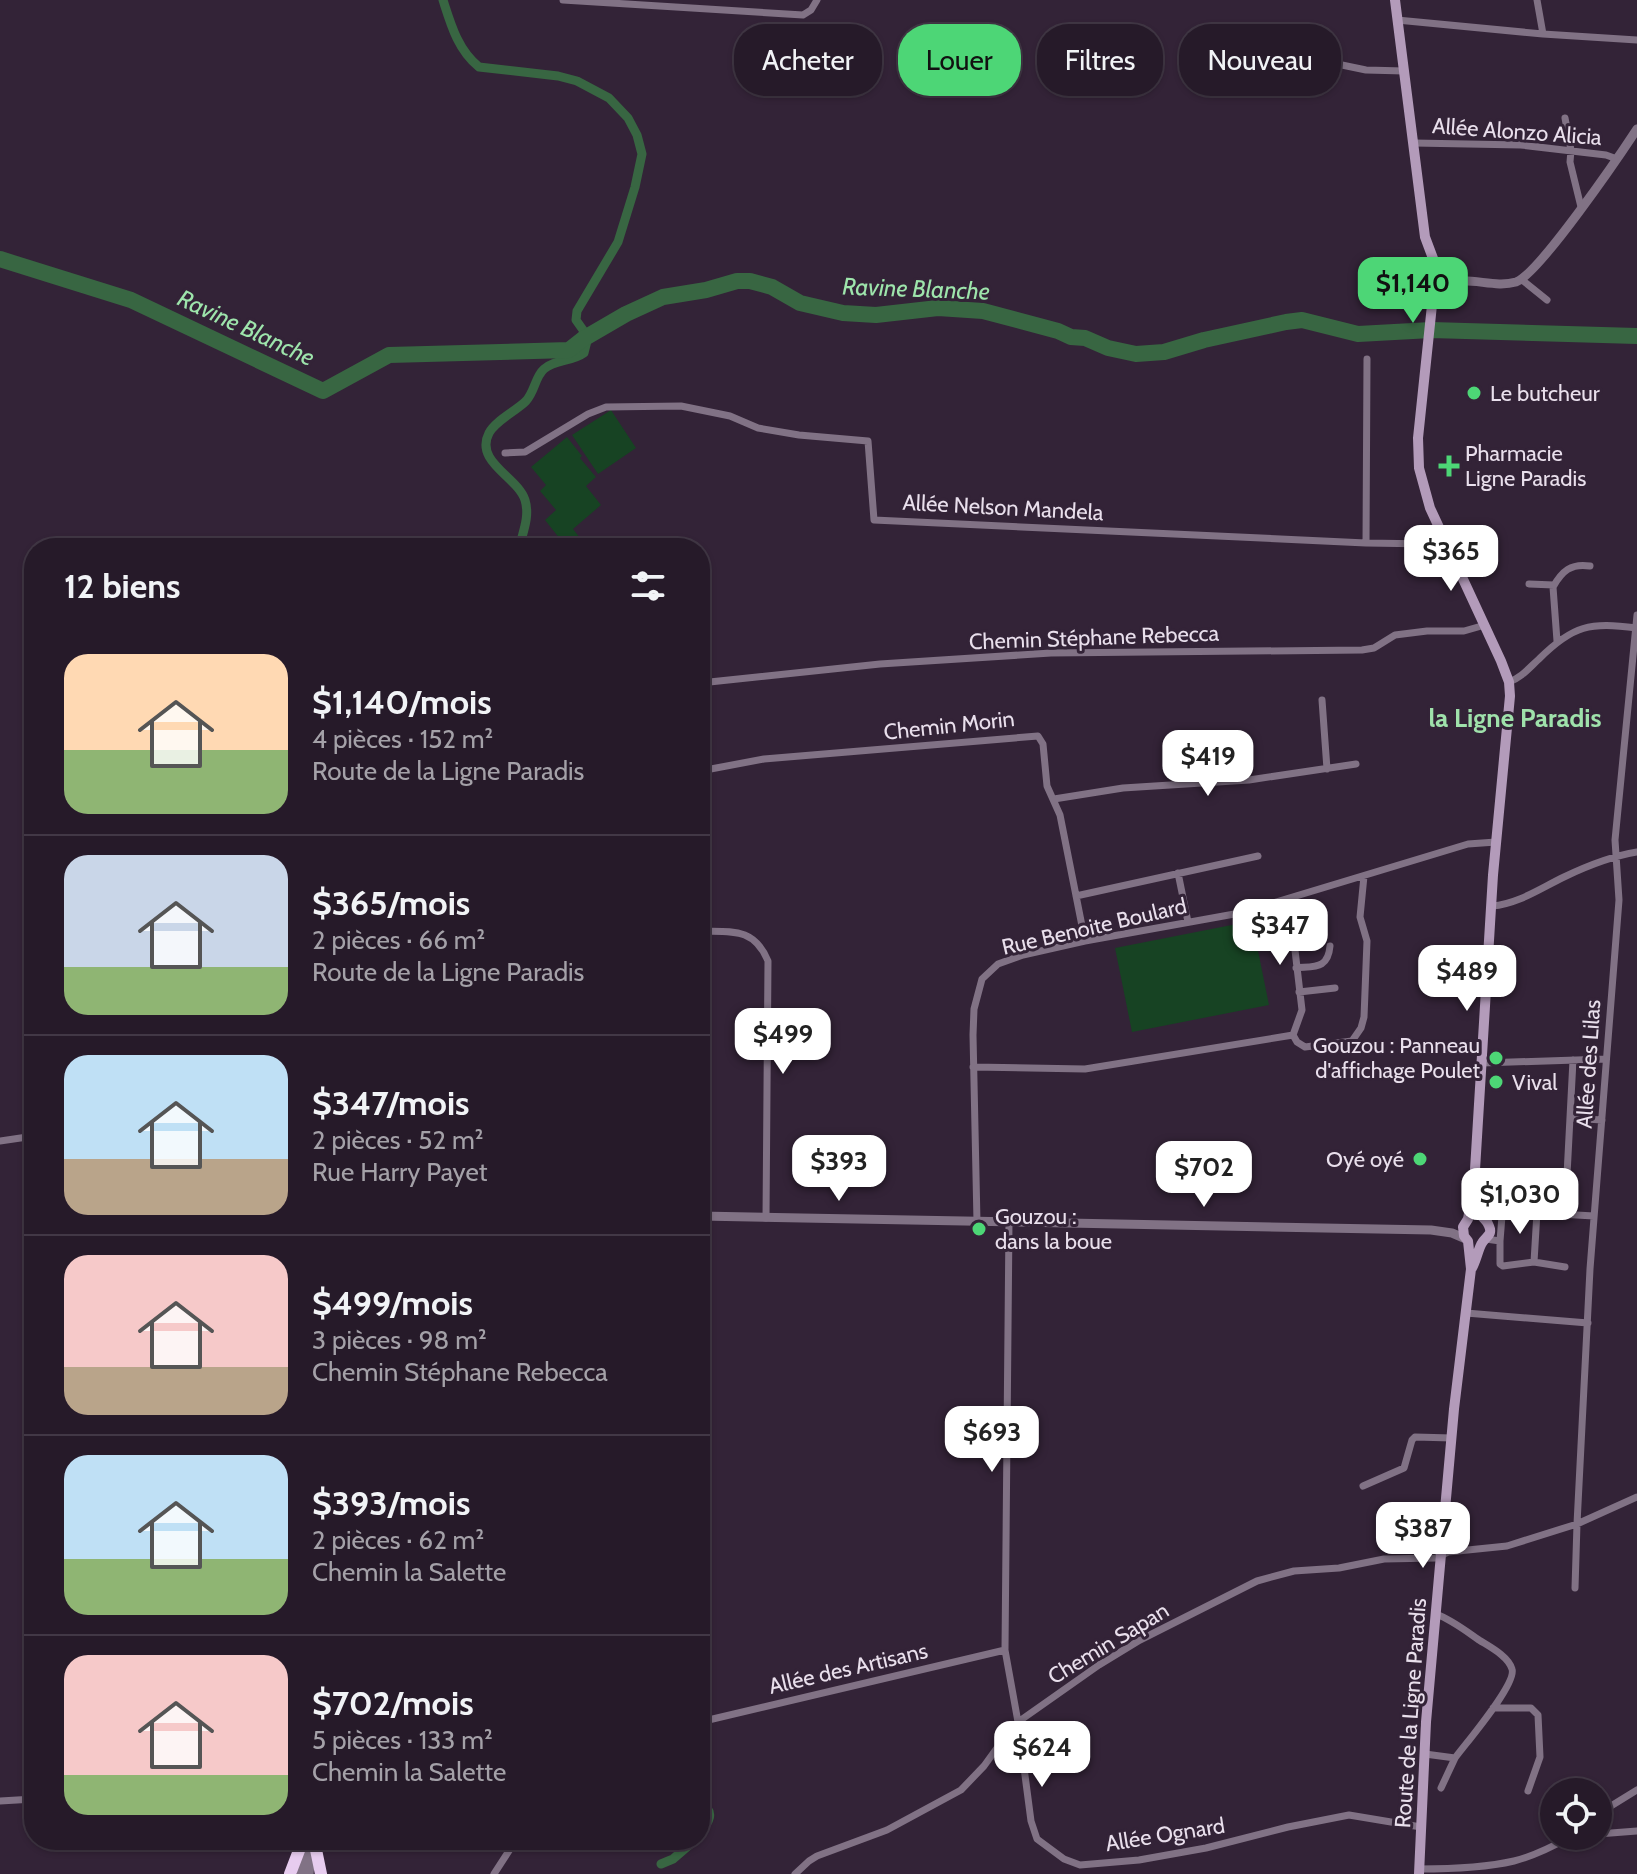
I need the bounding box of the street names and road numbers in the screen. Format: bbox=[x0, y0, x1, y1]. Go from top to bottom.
street label: Allée Alonzo Alicia bbox=[1431, 112, 1603, 151]
street label: Allée Nelson Mandela bbox=[902, 489, 1105, 526]
street label: Chemin Stéphane Rebecca bbox=[968, 620, 1220, 655]
street label: Chemin Morin bbox=[882, 705, 1016, 746]
street label: Rue Benoite Boulard bbox=[999, 892, 1189, 961]
street label: Allée des Lilas bbox=[1571, 999, 1606, 1129]
street label: Chemin Sapan bbox=[1043, 1597, 1174, 1690]
street label: Route de la Ligne Paradis bbox=[1389, 1597, 1432, 1829]
street label: Allée des Artisans bbox=[766, 1637, 930, 1700]
street label: Allée Ognard bbox=[1103, 1812, 1227, 1857]

